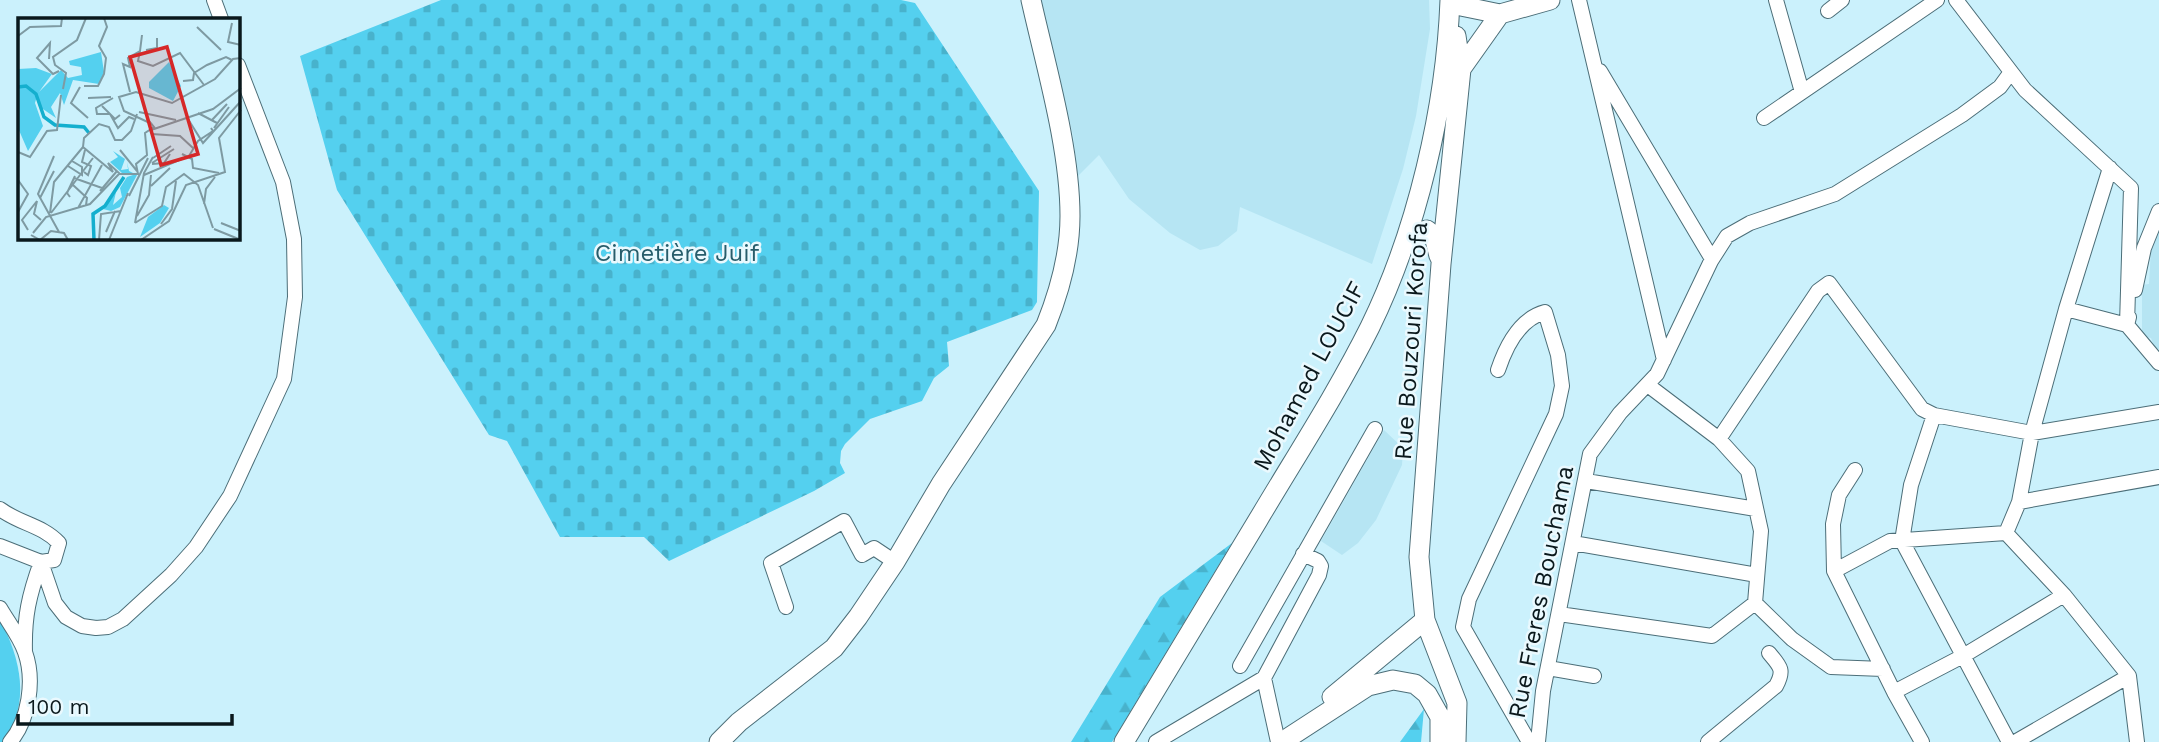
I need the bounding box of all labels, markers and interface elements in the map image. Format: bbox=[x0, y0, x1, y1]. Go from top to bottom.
inset map bbox=[18, 18, 240, 240]
street label: Rue Bouzouri Korofa bbox=[1389, 221, 1433, 461]
park label: Cimetière Juif bbox=[595, 239, 760, 267]
street label: Mohamed LOUCIF bbox=[1247, 277, 1371, 475]
street label: Rue Freres Bouchama bbox=[1503, 463, 1579, 721]
scale bar bbox=[18, 682, 231, 726]
text: 100 m bbox=[28, 694, 90, 719]

